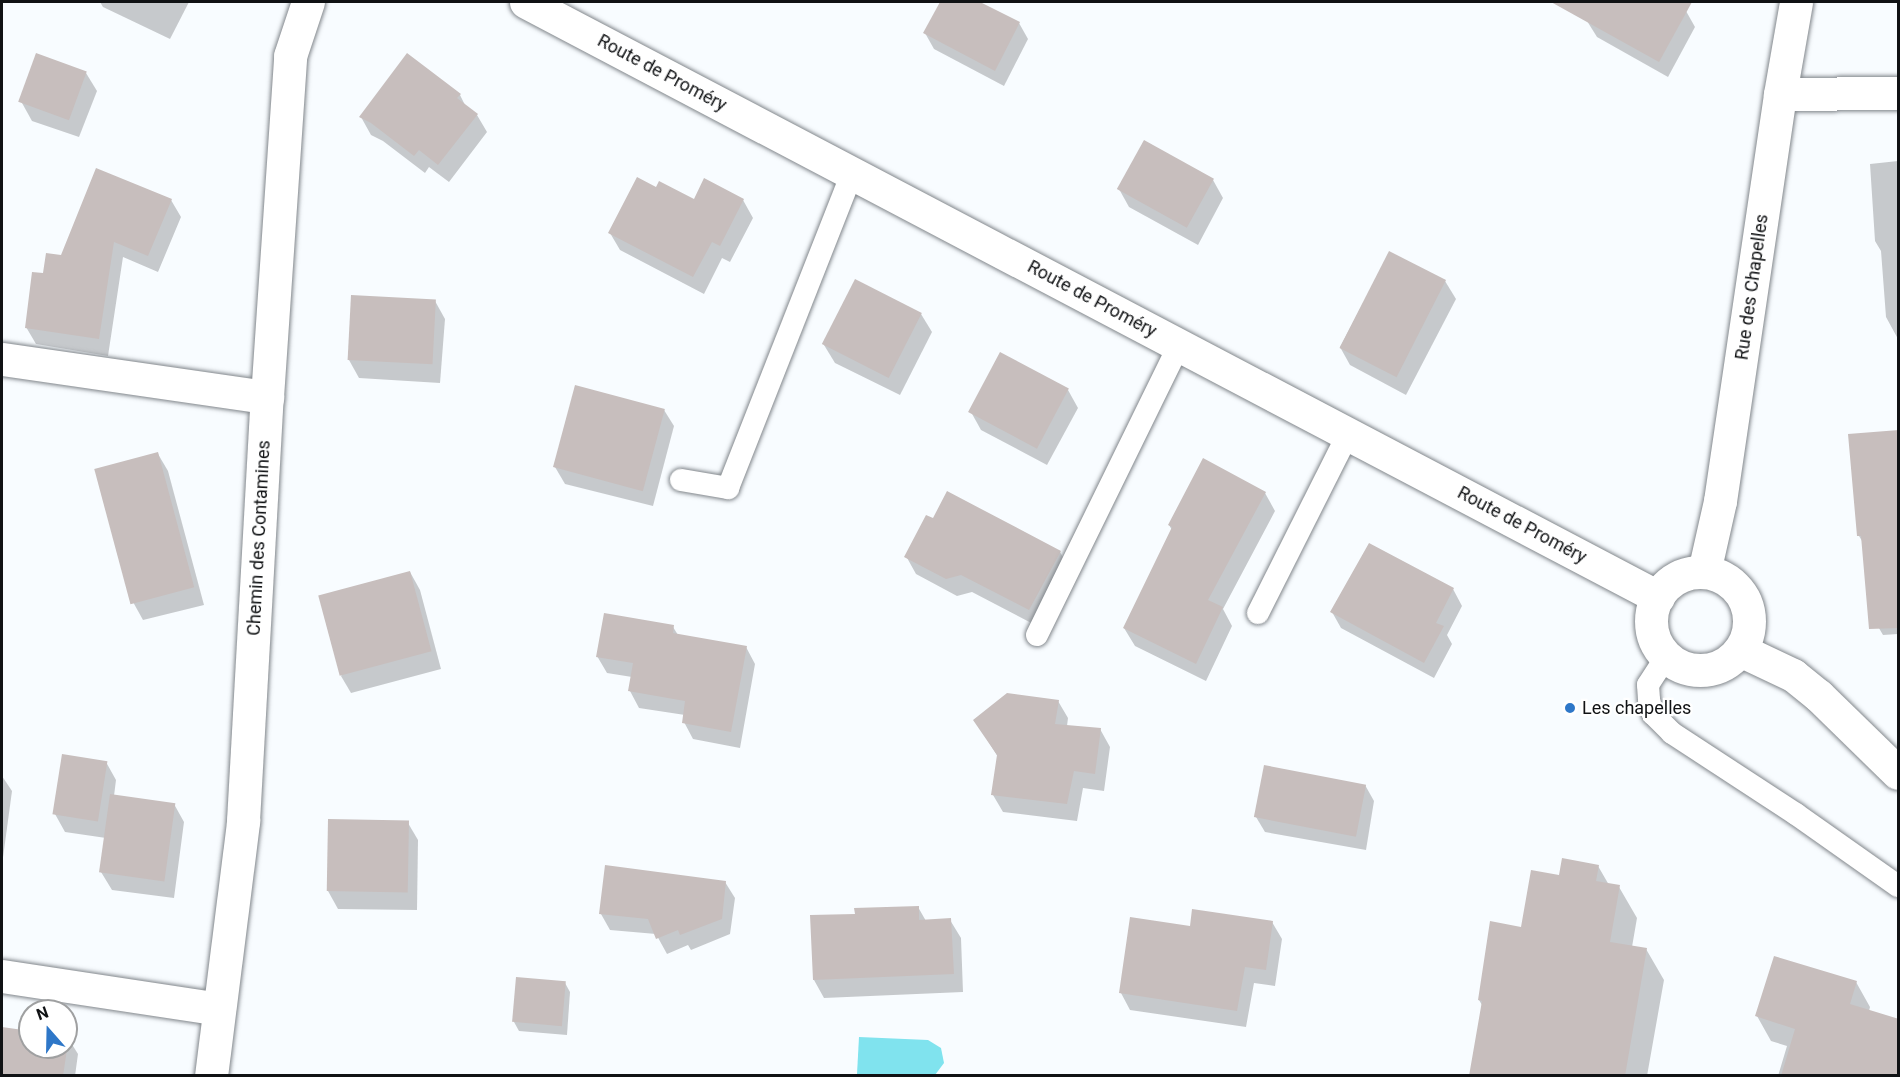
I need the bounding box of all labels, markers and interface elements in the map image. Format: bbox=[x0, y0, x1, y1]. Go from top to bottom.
street label: Route de Proméry bbox=[594, 30, 730, 116]
street label: Rue des Chapelles bbox=[1731, 213, 1773, 361]
street label: Route de Proméry bbox=[1024, 256, 1160, 342]
street label: Chemin des Contamines bbox=[243, 440, 275, 636]
street label: Route de Proméry bbox=[1454, 482, 1590, 568]
place label: Les chapelles bbox=[1582, 697, 1691, 719]
marker: Les chapelles bbox=[1563, 701, 1577, 715]
north arrow bbox=[18, 999, 78, 1059]
text: N bbox=[34, 1003, 51, 1024]

